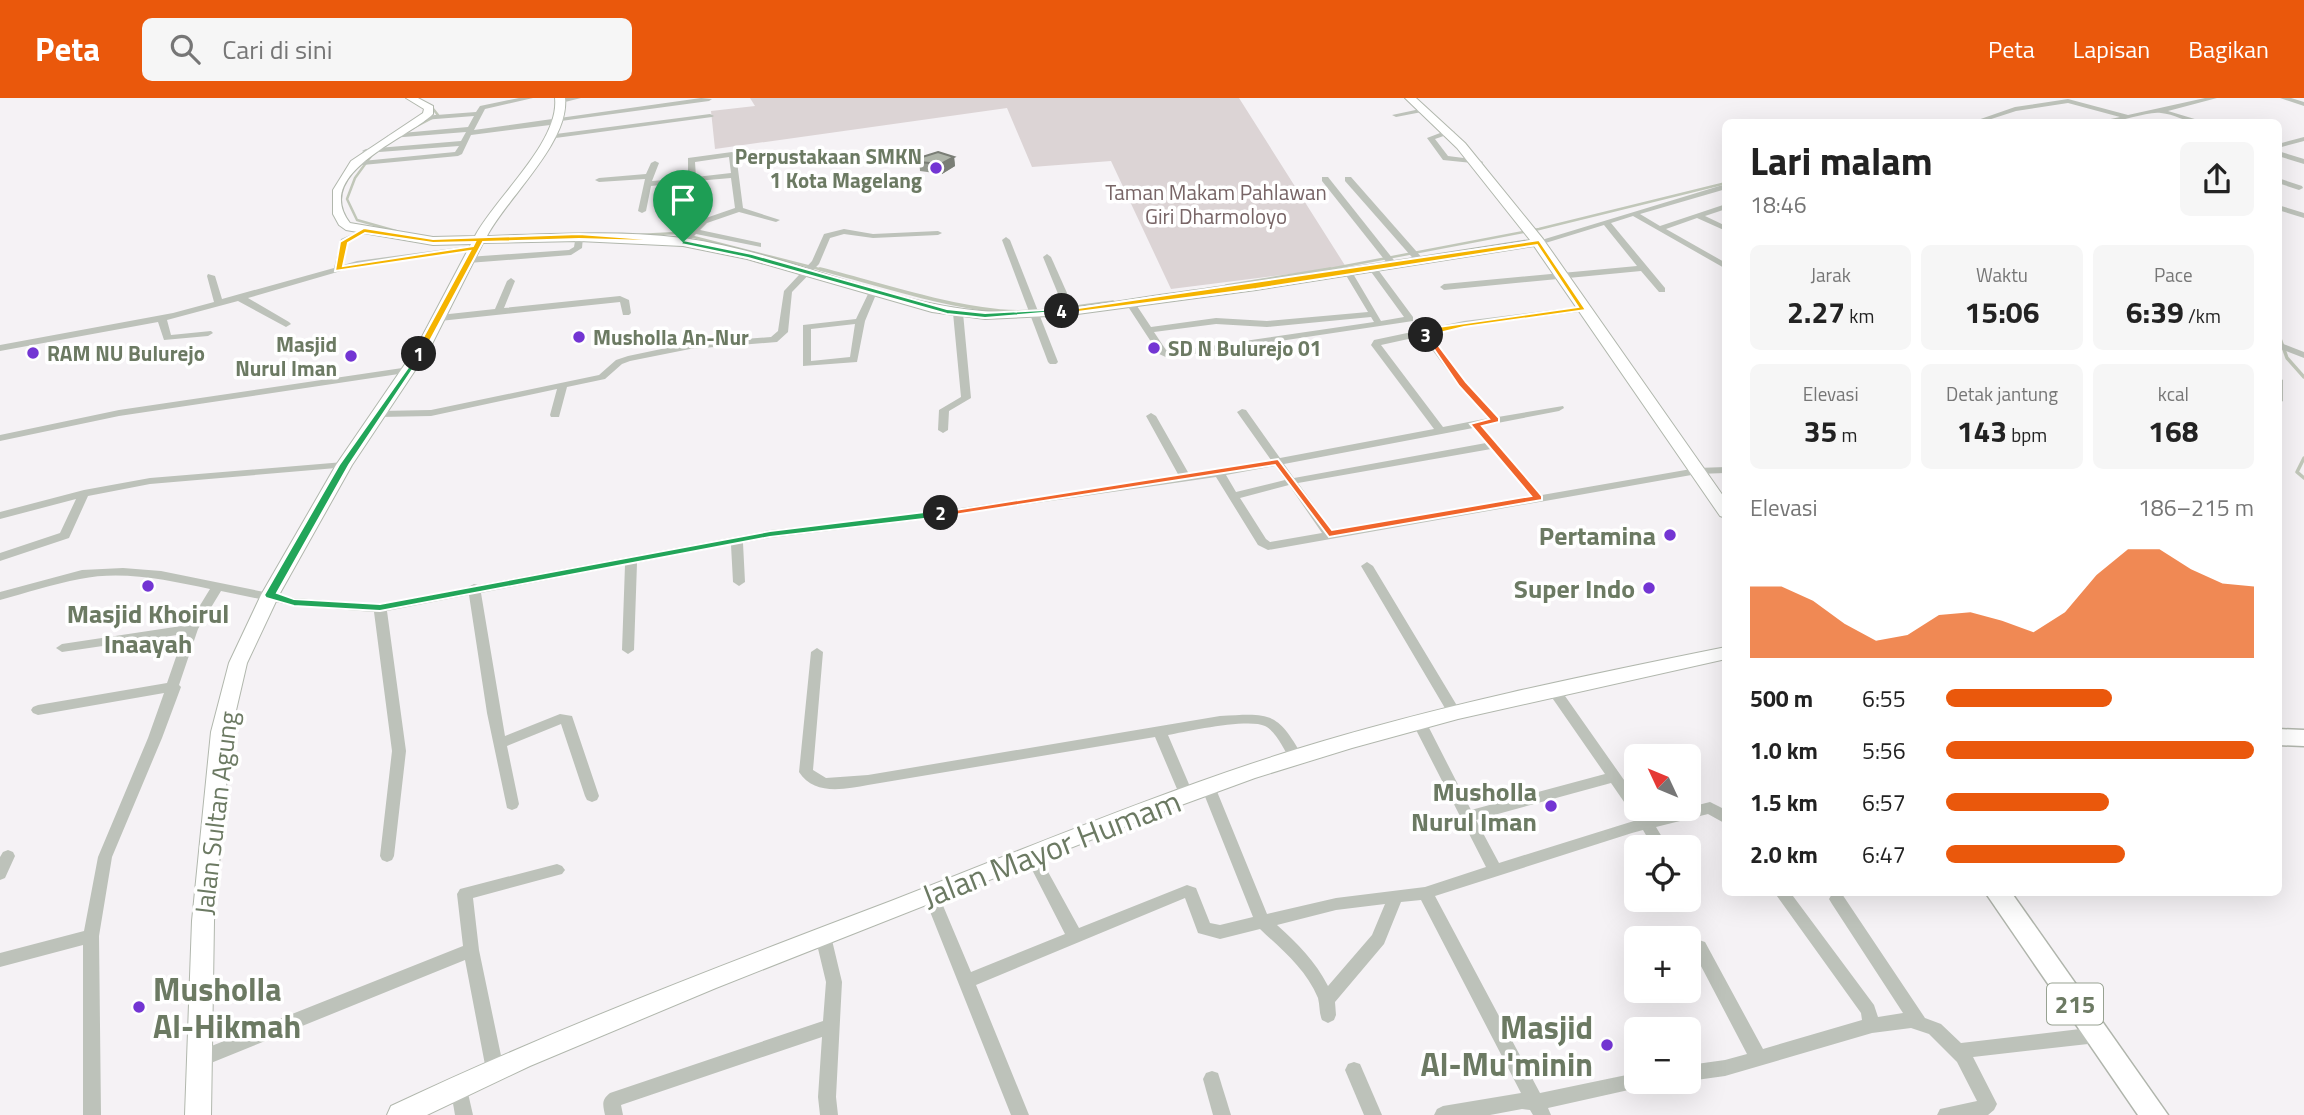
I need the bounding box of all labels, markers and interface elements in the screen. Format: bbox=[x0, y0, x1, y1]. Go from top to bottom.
search box bbox=[142, 18, 632, 81]
text: Peta bbox=[35, 24, 100, 74]
icon: search bbox=[166, 30, 204, 68]
text: Cari di sini bbox=[222, 30, 332, 69]
text: Peta bbox=[1988, 31, 2035, 67]
text: Lapisan bbox=[2073, 31, 2150, 67]
text: Bagikan bbox=[2188, 31, 2269, 67]
text: Lari malam bbox=[1750, 132, 1933, 190]
place label: Perpustakaan SMKN 1 Kota Magelang bbox=[735, 140, 922, 196]
button: share bbox=[2180, 142, 2254, 216]
marker: Perpustakaan SMKN 1 Kota Magelang bbox=[928, 160, 944, 176]
pin bbox=[653, 170, 713, 242]
park label: Taman Makam Pahlawan Giri Dharmoloyo bbox=[1105, 176, 1327, 232]
icon: arrive bbox=[664, 181, 702, 219]
text: 18:46 bbox=[1750, 187, 1807, 222]
text: Jarak bbox=[1811, 260, 1851, 289]
text: Waktu bbox=[1976, 260, 2028, 289]
text: Pace bbox=[2154, 260, 2193, 289]
text: 2.27 bbox=[1787, 289, 1845, 335]
text: 15:06 bbox=[1965, 289, 2039, 335]
text: 6:39 bbox=[2126, 289, 2184, 335]
pin: 4 bbox=[1044, 294, 1080, 328]
text: 4 bbox=[1056, 296, 1067, 325]
text: km bbox=[1845, 301, 1874, 330]
text: /km bbox=[2184, 301, 2221, 330]
pin: 3 bbox=[1408, 317, 1444, 352]
text: 3 bbox=[1420, 320, 1431, 349]
place label: Musholla An-Nur bbox=[593, 321, 749, 353]
place label: Masjid Nurul Iman bbox=[235, 328, 337, 384]
marker: Musholla An-Nur bbox=[571, 329, 587, 345]
place label: SD N Bulurejo 01 bbox=[1168, 332, 1322, 364]
pin: 1 bbox=[402, 336, 436, 372]
place label: RAM NU Bulurejo bbox=[47, 337, 205, 369]
text: 1 bbox=[413, 339, 424, 368]
marker: SD N Bulurejo 01 bbox=[1146, 340, 1162, 356]
marker: RAM NU Bulurejo bbox=[25, 345, 41, 361]
marker: Masjid Nurul Iman bbox=[343, 348, 359, 364]
text: Elevasi bbox=[1803, 379, 1859, 408]
text: Detak jantung bbox=[1946, 379, 2058, 408]
text: kcal bbox=[2158, 379, 2189, 408]
text: 35 bbox=[1804, 408, 1837, 454]
text: 143 bbox=[1957, 408, 2007, 454]
text: 168 bbox=[2148, 408, 2199, 454]
text: m bbox=[1837, 420, 1858, 449]
text: bpm bbox=[2007, 420, 2047, 449]
text: Elevasi bbox=[1750, 490, 1818, 525]
text: 186–215 m bbox=[2138, 490, 2254, 525]
pin: 2 bbox=[923, 496, 958, 530]
text: 2 bbox=[935, 498, 946, 527]
place label: Pertamina bbox=[1539, 516, 1656, 555]
marker: Pertamina bbox=[1662, 527, 1678, 543]
place label: Super Indo bbox=[1514, 569, 1635, 608]
marker: Masjid Khoirul Inaayah bbox=[140, 578, 156, 594]
marker: Super Indo bbox=[1641, 580, 1657, 596]
place label: Masjid Khoirul Inaayah bbox=[67, 594, 229, 663]
text: 500 m bbox=[1750, 681, 1813, 716]
text: 6:55 bbox=[1862, 681, 1906, 716]
street label: Jalan Sultan Agung bbox=[184, 709, 248, 917]
text: 1.0 km bbox=[1750, 733, 1818, 768]
text: 5:56 bbox=[1862, 733, 1906, 768]
north arrow bbox=[1624, 744, 1701, 821]
map controls bbox=[1624, 744, 1701, 1094]
place label: Musholla Nurul Iman bbox=[1411, 772, 1537, 841]
street label: Jalan Mayor Humam bbox=[914, 776, 1188, 920]
text: 1.5 km bbox=[1750, 785, 1818, 820]
text: 6:57 bbox=[1862, 785, 1906, 820]
marker: Musholla Nurul Iman bbox=[1543, 798, 1559, 814]
button: locate bbox=[1624, 835, 1701, 912]
text: 2.0 km bbox=[1750, 837, 1818, 872]
text: 6:47 bbox=[1862, 837, 1906, 872]
button: + bbox=[1624, 926, 1701, 1003]
place label: Musholla Al-Hikmah bbox=[153, 965, 301, 1050]
road number: 215 bbox=[2047, 983, 2103, 1024]
marker: Musholla Al-Hikmah bbox=[131, 999, 147, 1015]
place label: Masjid Al-Mu'minin bbox=[1420, 1003, 1593, 1088]
button: − bbox=[1624, 1017, 1701, 1094]
marker: Masjid Al-Mu'minin bbox=[1599, 1037, 1615, 1053]

